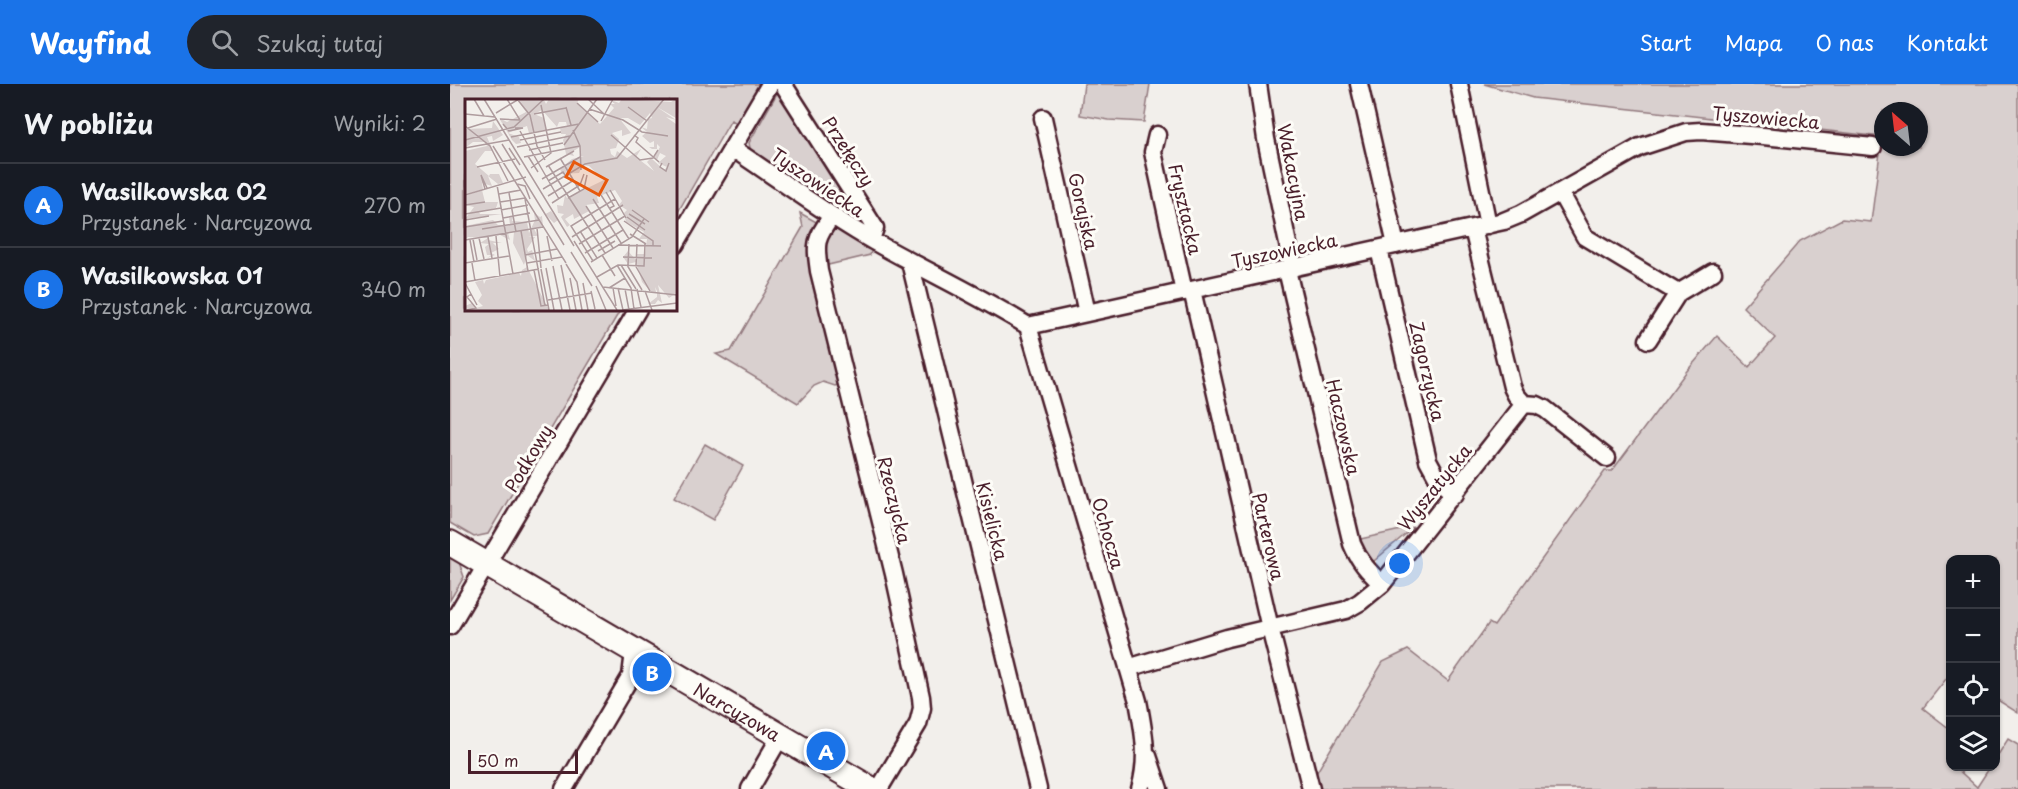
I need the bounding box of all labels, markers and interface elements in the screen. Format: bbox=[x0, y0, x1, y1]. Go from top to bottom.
search box bbox=[187, 15, 607, 69]
text: Wayfind bbox=[30, 21, 151, 64]
icon: search bbox=[208, 26, 241, 59]
text: Szukaj tutaj bbox=[256, 26, 383, 59]
text: Start bbox=[1640, 26, 1692, 58]
text: Mapa bbox=[1725, 26, 1783, 58]
text: O nas bbox=[1816, 26, 1874, 58]
text: Kontakt bbox=[1907, 26, 1988, 58]
inset map bbox=[465, 99, 676, 310]
street label: Tyszowiecka bbox=[1711, 99, 1822, 135]
north arrow bbox=[1874, 102, 1928, 156]
text: W pobliżu bbox=[24, 104, 153, 143]
text: Wyniki: 2 bbox=[333, 108, 426, 138]
street label: Przełęczy bbox=[816, 111, 882, 191]
street label: Wakacyjna bbox=[1271, 121, 1317, 223]
street label: Tyszowiecka bbox=[766, 141, 871, 224]
street label: Frysztacka bbox=[1162, 161, 1210, 258]
street label: Gorajska bbox=[1062, 170, 1106, 253]
text: Wasilkowska 02 bbox=[81, 174, 267, 207]
text: A bbox=[36, 190, 51, 220]
text: 270 m bbox=[363, 190, 426, 220]
text: Przystanek · Narcyzowa bbox=[81, 207, 312, 237]
street label: Tyszowiecka bbox=[1229, 225, 1340, 274]
text: Wasilkowska 01 bbox=[81, 258, 263, 291]
text: B bbox=[37, 274, 50, 304]
text: 340 m bbox=[361, 274, 426, 304]
text: Przystanek · Narcyzowa bbox=[81, 291, 312, 321]
street label: Zagorzycka bbox=[1403, 318, 1453, 425]
street label: Haczowska bbox=[1320, 376, 1368, 478]
street label: Podkowy bbox=[497, 419, 559, 497]
street label: Wyszatycka bbox=[1390, 437, 1478, 536]
street label: Rzeczycka bbox=[871, 453, 919, 547]
street label: Kisielicka bbox=[970, 479, 1016, 564]
street label: Parterowa bbox=[1246, 490, 1292, 583]
street label: Ochocza bbox=[1086, 494, 1132, 573]
your location bbox=[1385, 549, 1414, 578]
map controls bbox=[1946, 555, 2000, 771]
button: + bbox=[1946, 555, 2000, 609]
button: − bbox=[1946, 609, 2000, 663]
pin: B bbox=[632, 650, 672, 694]
button: locate bbox=[1946, 663, 2000, 717]
street label: Narcyzowa bbox=[689, 675, 787, 747]
button: layers bbox=[1946, 717, 2000, 771]
pin: A bbox=[806, 728, 845, 774]
scale bar bbox=[468, 747, 578, 774]
text: 50 m bbox=[477, 748, 518, 772]

